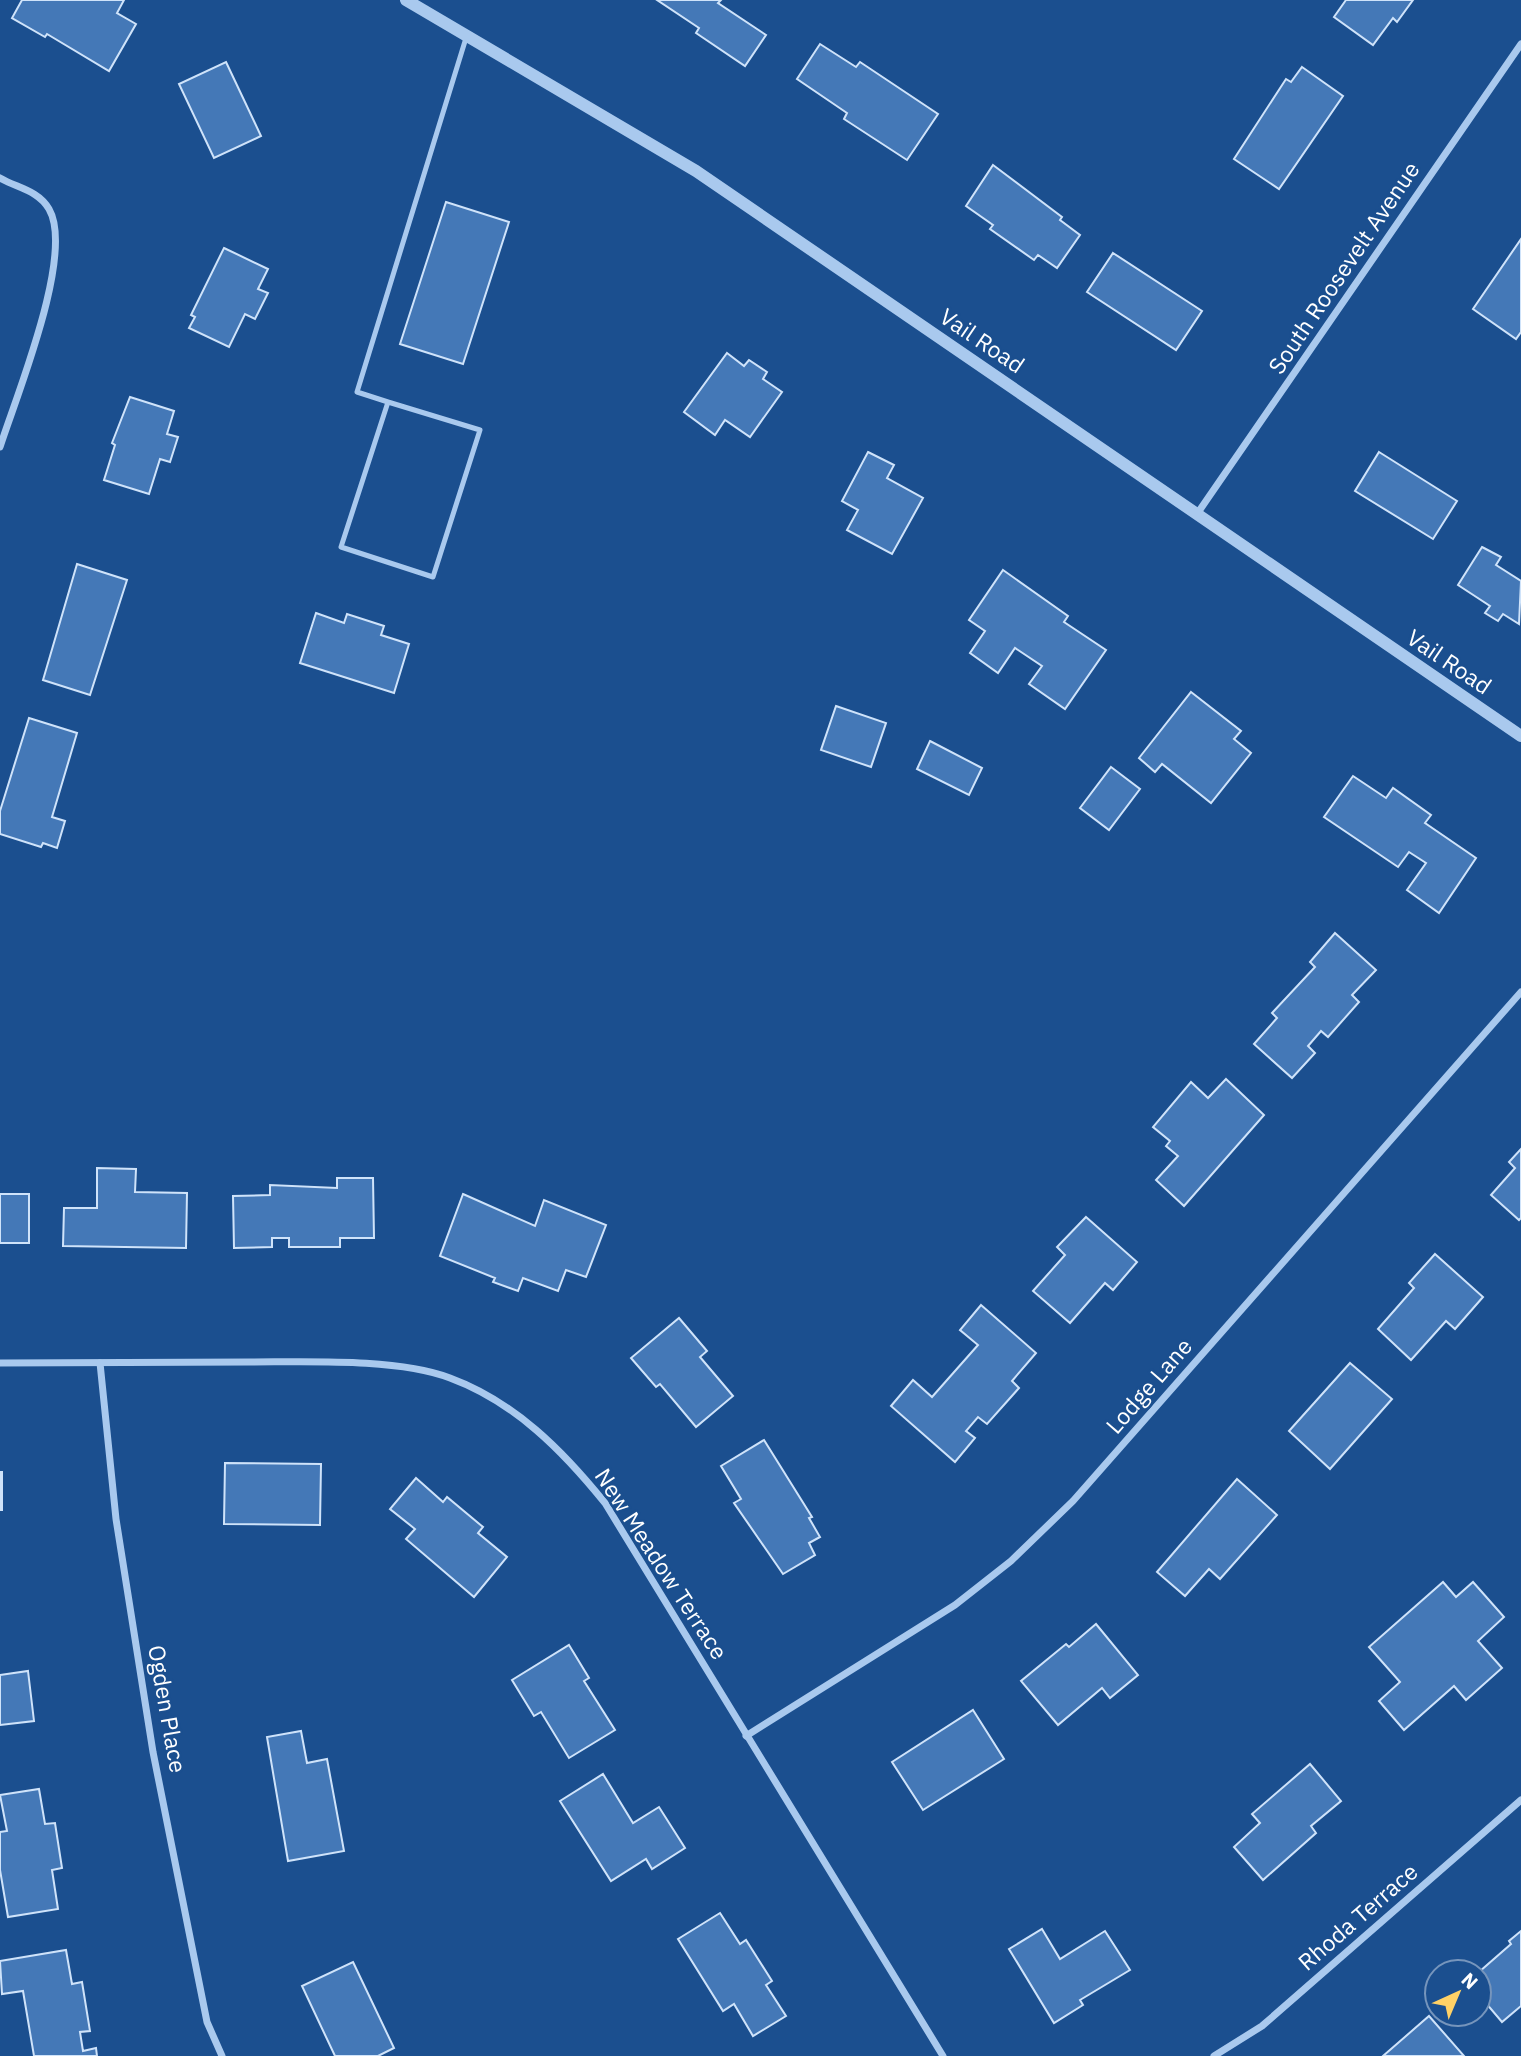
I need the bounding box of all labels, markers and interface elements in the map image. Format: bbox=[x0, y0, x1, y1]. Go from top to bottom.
street label: South Roosevelt Avenue bbox=[1261, 155, 1425, 379]
street label: Vail Road bbox=[934, 301, 1031, 379]
street label: Vail Road bbox=[1401, 622, 1498, 700]
street label: Lodge Lane bbox=[1099, 1331, 1198, 1439]
street label: New Meadow Terrace bbox=[589, 1462, 735, 1665]
street label: Ogden Place bbox=[142, 1643, 194, 1775]
street label: Rhoda Terrace bbox=[1291, 1856, 1423, 1976]
north arrow bbox=[1423, 1958, 1493, 2028]
text: N bbox=[1457, 1967, 1483, 1994]

